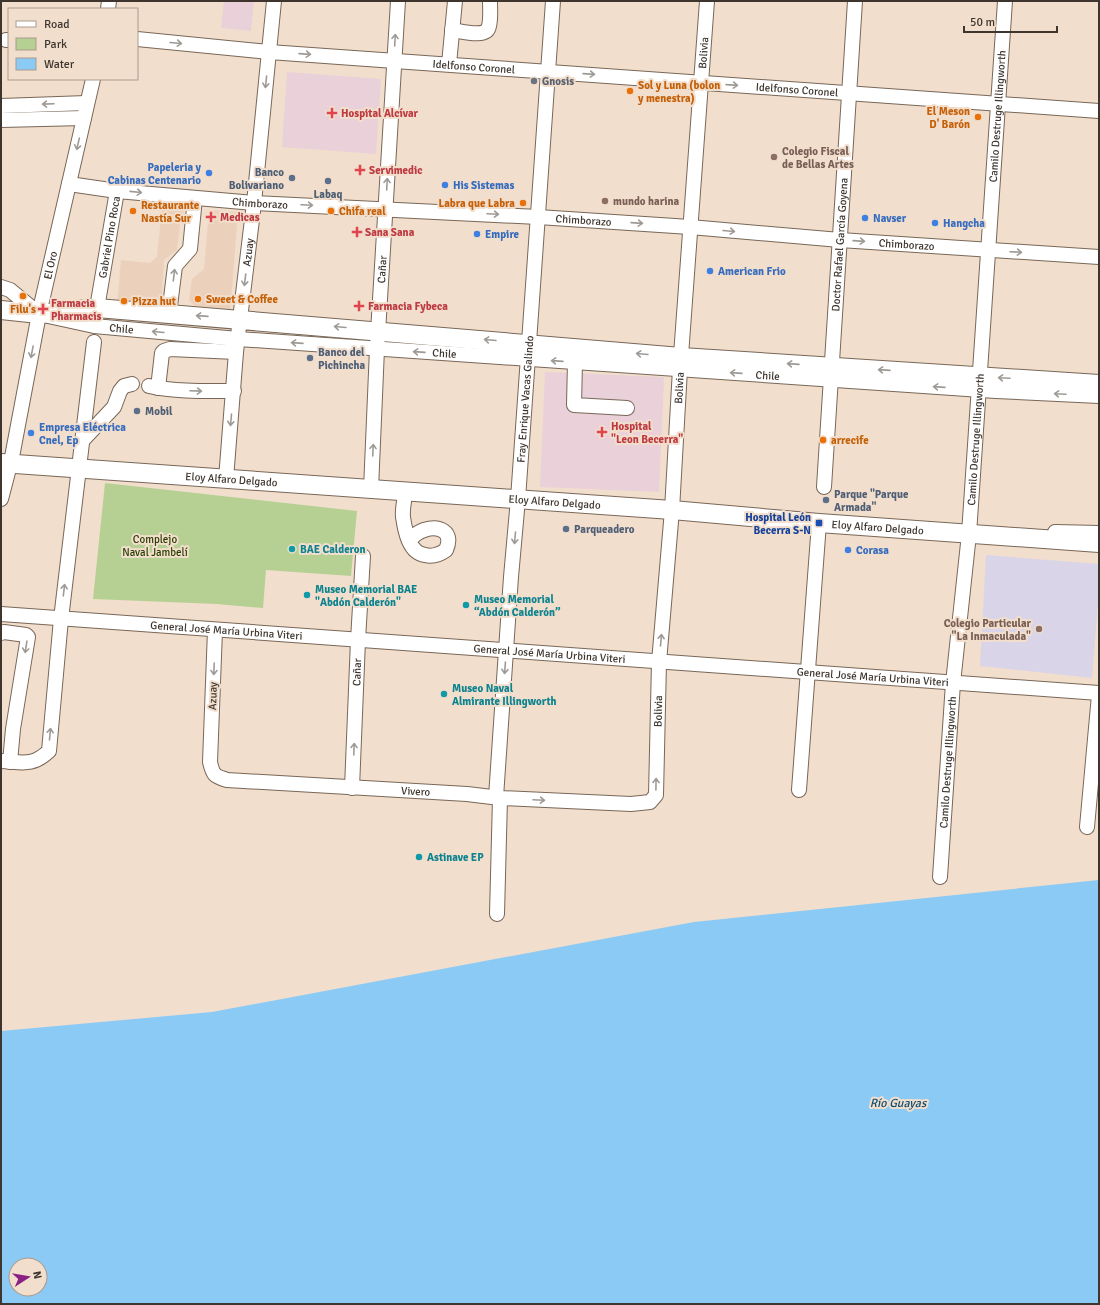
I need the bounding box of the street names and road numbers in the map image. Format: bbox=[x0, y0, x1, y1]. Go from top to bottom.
street label: Bolivia bbox=[696, 36, 711, 69]
street label: Camilo Destruge Illingworth bbox=[986, 50, 1008, 183]
street label: Idelfonso Coronel bbox=[432, 57, 516, 76]
street label: Idelfonso Coronel bbox=[755, 80, 839, 99]
street label: Doctor Rafael García Goyena bbox=[829, 177, 850, 312]
street label: Gabriel Pino Roca bbox=[96, 194, 123, 279]
street label: Chimborazo bbox=[231, 195, 289, 211]
street label: Chimborazo bbox=[555, 212, 612, 228]
street label: Azuay bbox=[240, 236, 256, 267]
street label: Chimborazo bbox=[878, 236, 935, 253]
street label: El Oro bbox=[41, 250, 60, 281]
street label: Cañar bbox=[374, 255, 389, 284]
street label: Chile bbox=[109, 321, 134, 336]
street label: Fray Enrique Vacas Galindo bbox=[514, 335, 536, 463]
street label: Chile bbox=[432, 346, 457, 360]
street label: Chile bbox=[755, 368, 780, 383]
street label: Bolivia bbox=[672, 371, 686, 404]
street label: Camilo Destruge Illingworth bbox=[964, 373, 986, 506]
street label: Eloy Alfaro Delgado bbox=[185, 469, 278, 489]
street label: Eloy Alfaro Delgado bbox=[508, 492, 601, 512]
street label: Eloy Alfaro Delgado bbox=[831, 517, 924, 537]
street label: General José María Urbina Viteri bbox=[150, 618, 303, 642]
street label: General José María Urbina Viteri bbox=[473, 642, 626, 665]
street label: Cañar bbox=[350, 658, 364, 686]
street label: General José María Urbina Viteri bbox=[796, 665, 949, 689]
street label: Azuay bbox=[206, 681, 220, 710]
street label: Bolivia bbox=[651, 695, 665, 727]
street label: Camilo Destruge Illingworth bbox=[937, 696, 959, 829]
street label: Vivero bbox=[401, 784, 431, 798]

